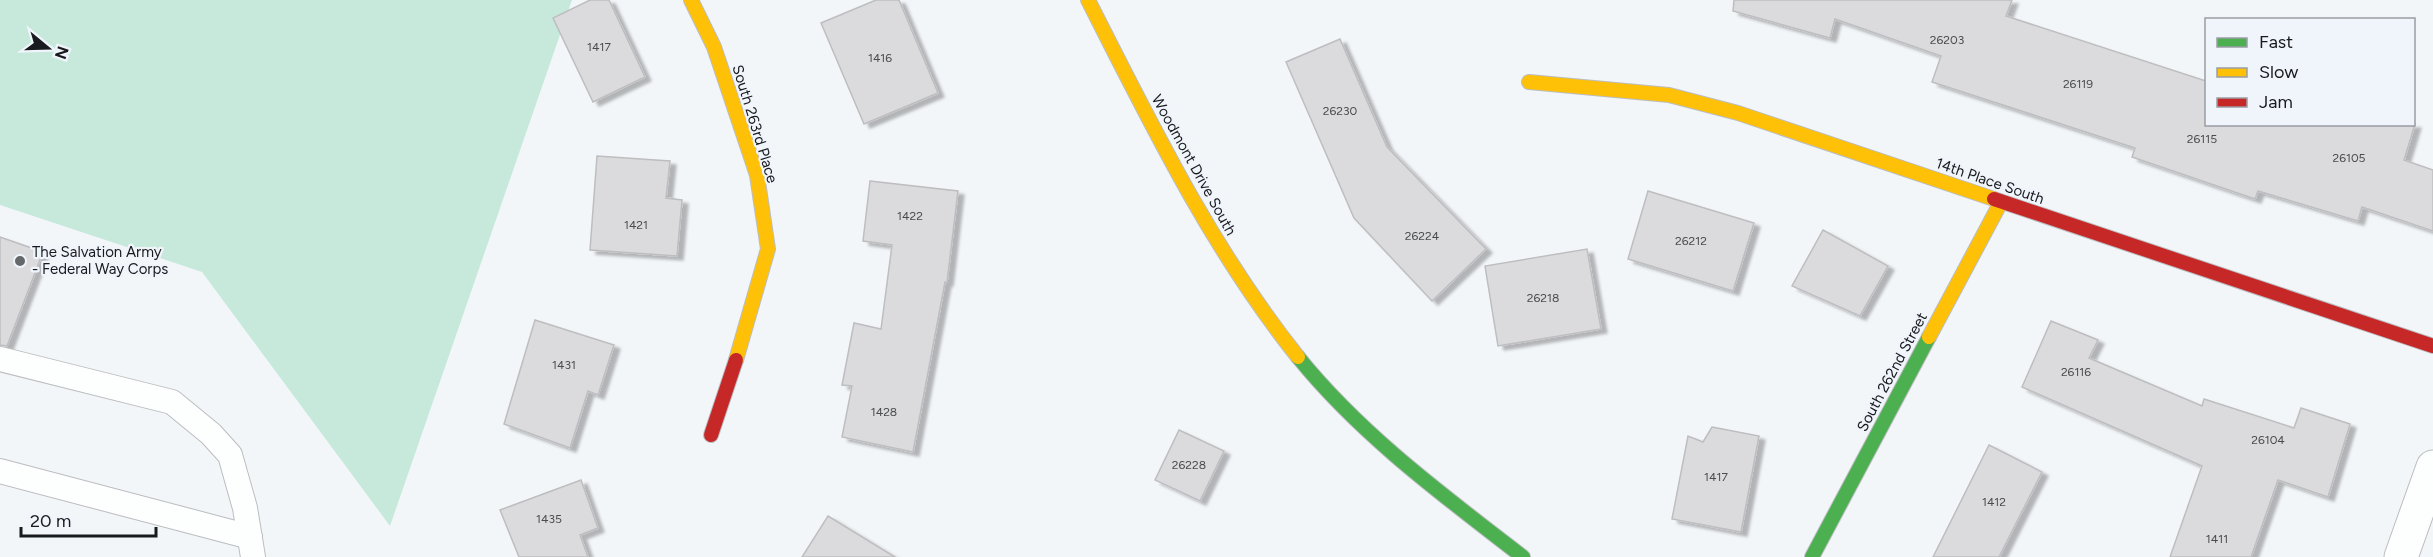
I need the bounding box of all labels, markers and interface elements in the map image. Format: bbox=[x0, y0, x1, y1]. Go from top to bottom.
north arrow bbox=[18, 18, 78, 78]
legend bbox=[2205, 18, 2415, 126]
text: Fast bbox=[2259, 31, 2293, 53]
house number: 26203 bbox=[1930, 33, 1964, 47]
house number: 1417 bbox=[587, 40, 611, 54]
text: N bbox=[51, 44, 73, 62]
house number: 1416 bbox=[868, 51, 892, 65]
text: Slow bbox=[2259, 61, 2298, 83]
street label: South 263rd Place bbox=[728, 63, 782, 185]
house number: 26119 bbox=[2063, 77, 2093, 91]
text: Jam bbox=[2259, 91, 2293, 113]
street label: Woodmont Drive South bbox=[1148, 92, 1240, 238]
house number: 26230 bbox=[1323, 104, 1358, 118]
house number: 26115 bbox=[2187, 132, 2217, 146]
house number: 26105 bbox=[2332, 151, 2366, 165]
street label: 14th Place South bbox=[1934, 154, 2046, 208]
house number: 1422 bbox=[897, 209, 923, 223]
house number: 1421 bbox=[624, 218, 648, 232]
house number: 26224 bbox=[1405, 229, 1440, 243]
house number: 26212 bbox=[1675, 234, 1707, 248]
place label: The Salvation Army - Federal Way Corps bbox=[32, 243, 168, 278]
marker: The Salvation Army - Federal Way Corps bbox=[13, 254, 27, 268]
house number: 26218 bbox=[1527, 291, 1559, 305]
street label: South 262nd Street bbox=[1853, 309, 1931, 435]
house number: 1431 bbox=[552, 358, 576, 372]
house number: 26116 bbox=[2061, 365, 2091, 379]
house number: 1428 bbox=[871, 405, 897, 419]
house number: 26104 bbox=[2251, 433, 2285, 447]
house number: 26228 bbox=[1172, 458, 1206, 472]
house number: 1417 bbox=[1704, 470, 1728, 484]
house number: 1412 bbox=[1982, 495, 2006, 509]
scale bar bbox=[21, 500, 156, 538]
text: 20 m bbox=[30, 510, 71, 532]
house number: 1435 bbox=[536, 512, 562, 526]
house number: 1411 bbox=[2206, 532, 2228, 546]

